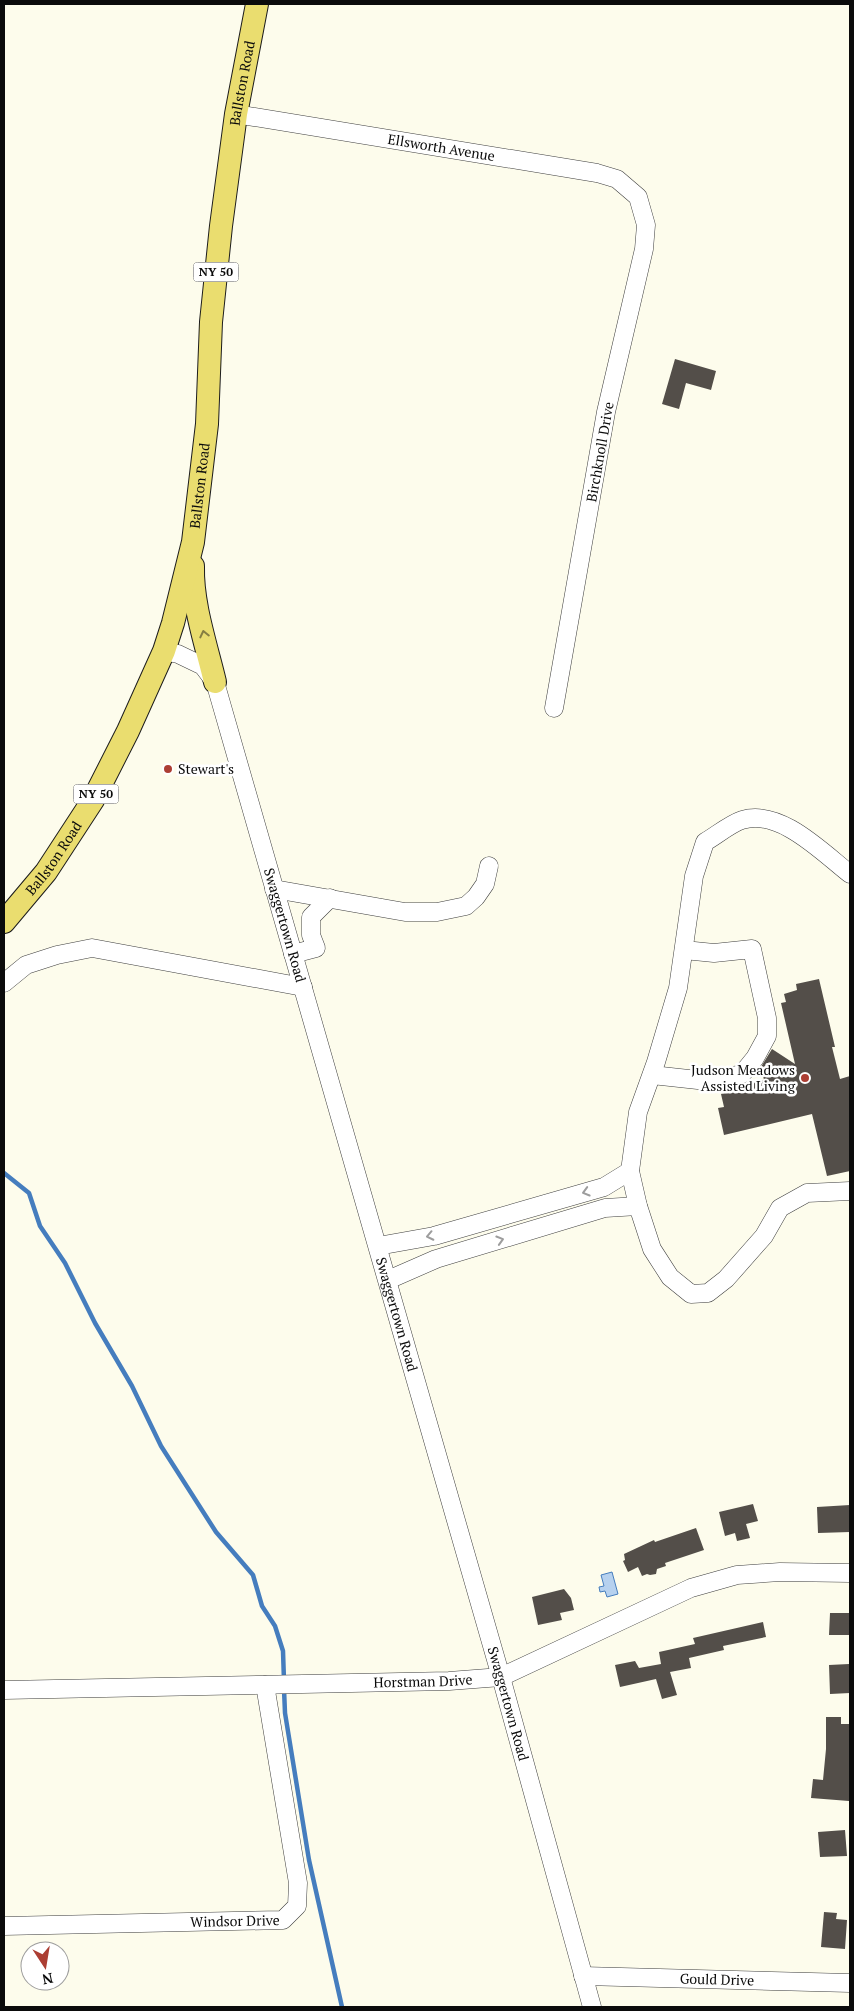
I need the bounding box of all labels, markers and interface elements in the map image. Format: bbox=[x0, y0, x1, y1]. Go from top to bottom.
street label: Ballston Road bbox=[225, 39, 259, 127]
street label: Ellsworth Avenue bbox=[386, 129, 496, 165]
road number: NY 50 bbox=[194, 262, 238, 282]
street label: Birchknoll Drive bbox=[581, 400, 618, 504]
street label: Ballston Road bbox=[185, 441, 214, 529]
one-way arrow bbox=[199, 630, 210, 639]
place label: Stewart's bbox=[178, 759, 234, 778]
marker: Stewart's bbox=[162, 763, 174, 775]
road number: NY 50 bbox=[74, 784, 118, 804]
street label: Ballston Road bbox=[21, 817, 86, 899]
street label: Swaggertown Road bbox=[260, 866, 311, 984]
place label: Judson Meadows Assisted Living bbox=[691, 1060, 796, 1095]
marker: Judson Meadows Assisted Living bbox=[799, 1072, 811, 1084]
one-way arrow bbox=[582, 1186, 590, 1197]
one-way arrow bbox=[425, 1231, 434, 1241]
one-way arrow bbox=[495, 1236, 503, 1246]
street label: Swaggertown Road bbox=[372, 1255, 423, 1374]
street label: Swaggertown Road bbox=[484, 1644, 534, 1763]
street label: Horstman Drive bbox=[373, 1669, 473, 1692]
street label: Windsor Drive bbox=[190, 1910, 280, 1931]
north arrow bbox=[20, 1941, 70, 1991]
text: N bbox=[40, 1969, 55, 1990]
street label: Gould Drive bbox=[680, 1969, 754, 1989]

